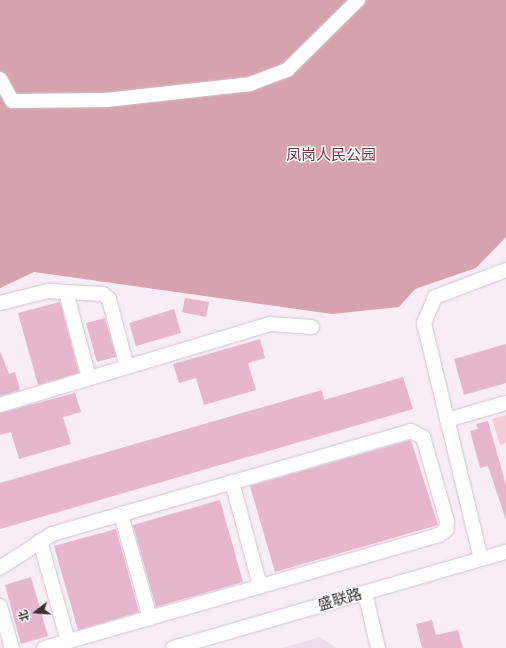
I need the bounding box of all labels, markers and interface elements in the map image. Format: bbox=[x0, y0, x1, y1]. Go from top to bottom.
park label: 凤岗人民公园 bbox=[286, 147, 376, 165]
street label: 盛联路 bbox=[316, 585, 364, 615]
north arrow bbox=[16, 592, 56, 632]
text: 北 bbox=[16, 608, 32, 623]

